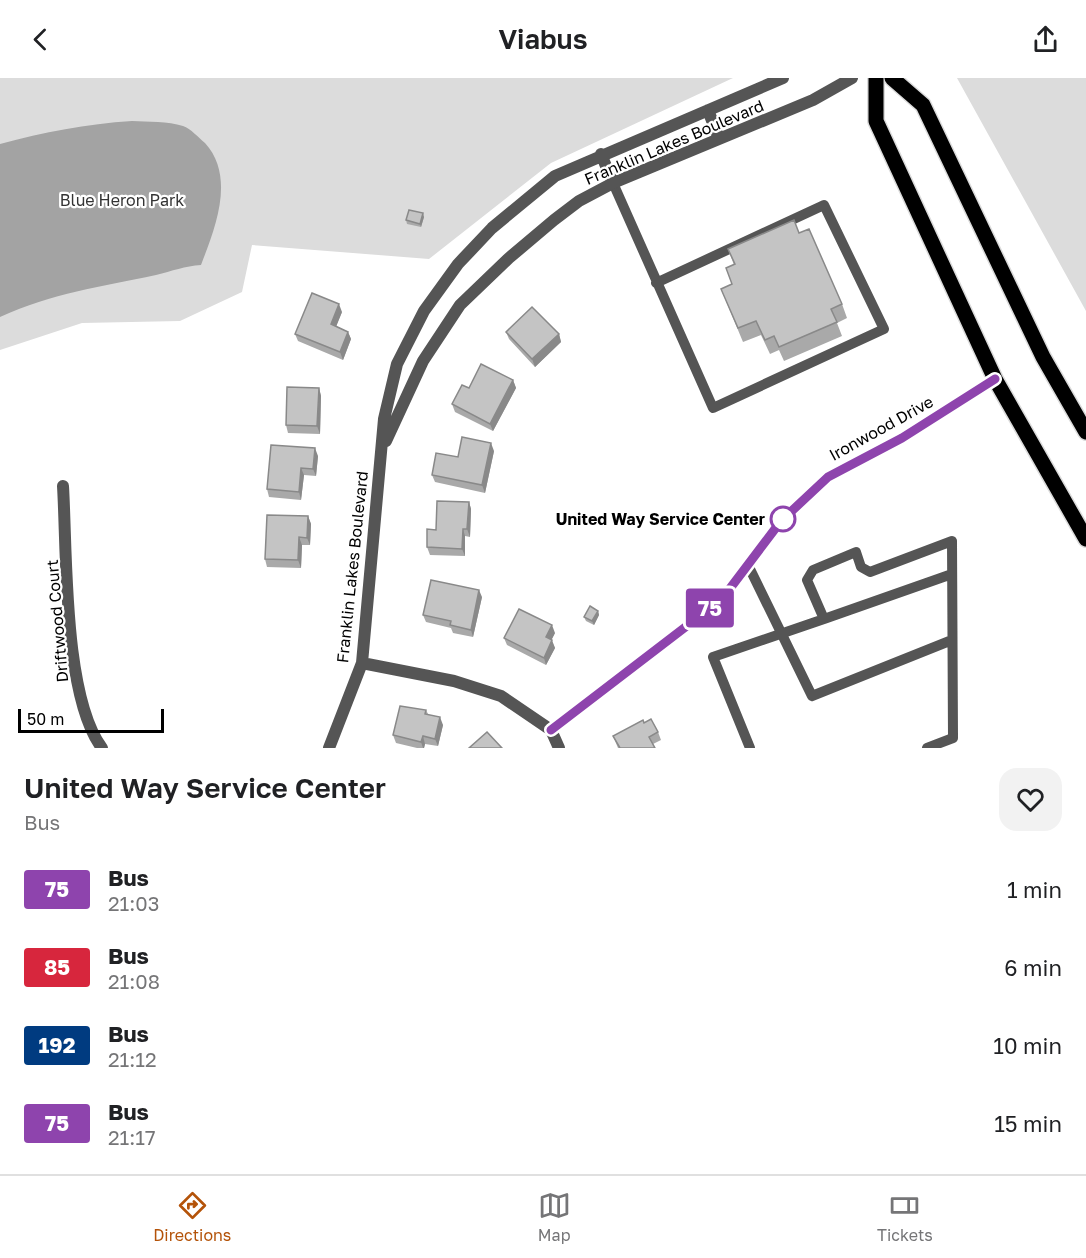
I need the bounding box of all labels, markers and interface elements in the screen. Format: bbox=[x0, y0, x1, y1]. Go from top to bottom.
icon: back bbox=[24, 23, 57, 56]
text: Viabus bbox=[499, 23, 587, 55]
icon: share bbox=[1029, 23, 1062, 56]
street label: Franklin Lakes Boulevard bbox=[581, 95, 767, 189]
park label: Blue Heron Park bbox=[60, 190, 184, 210]
street label: Ironwood Drive bbox=[825, 391, 937, 465]
street label: Franklin Lakes Boulevard bbox=[332, 470, 372, 664]
marker: United Way Service Center bbox=[770, 506, 796, 532]
place label: United Way Service Center bbox=[556, 509, 765, 529]
street label: Driftwood Court bbox=[42, 559, 72, 683]
line badge: 75 bbox=[683, 588, 737, 628]
text: 75 bbox=[698, 595, 722, 621]
scale bar bbox=[18, 706, 164, 734]
text: 50 m bbox=[27, 709, 64, 729]
button: heart bbox=[999, 768, 1062, 831]
text: United Way Service Center bbox=[24, 771, 386, 804]
text: Bus bbox=[24, 810, 60, 834]
text: Bus bbox=[108, 864, 149, 891]
text: 75 bbox=[45, 876, 69, 902]
text: 1 min bbox=[1007, 876, 1062, 903]
text: 21:03 bbox=[108, 891, 159, 915]
text: Bus bbox=[108, 942, 149, 969]
text: 85 bbox=[44, 954, 70, 980]
text: 6 min bbox=[1004, 954, 1062, 981]
text: 21:08 bbox=[108, 969, 160, 993]
text: Bus bbox=[108, 1020, 149, 1047]
text: 192 bbox=[39, 1032, 75, 1058]
text: 10 min bbox=[993, 1032, 1062, 1059]
text: 21:12 bbox=[108, 1047, 157, 1071]
text: Bus bbox=[108, 1098, 149, 1125]
text: 75 bbox=[45, 1110, 69, 1136]
text: 15 min bbox=[994, 1110, 1062, 1137]
text: 21:17 bbox=[108, 1125, 156, 1149]
tab: Directions bbox=[153, 1189, 231, 1245]
tab: Map bbox=[538, 1189, 571, 1245]
tab: Tickets bbox=[877, 1189, 933, 1245]

